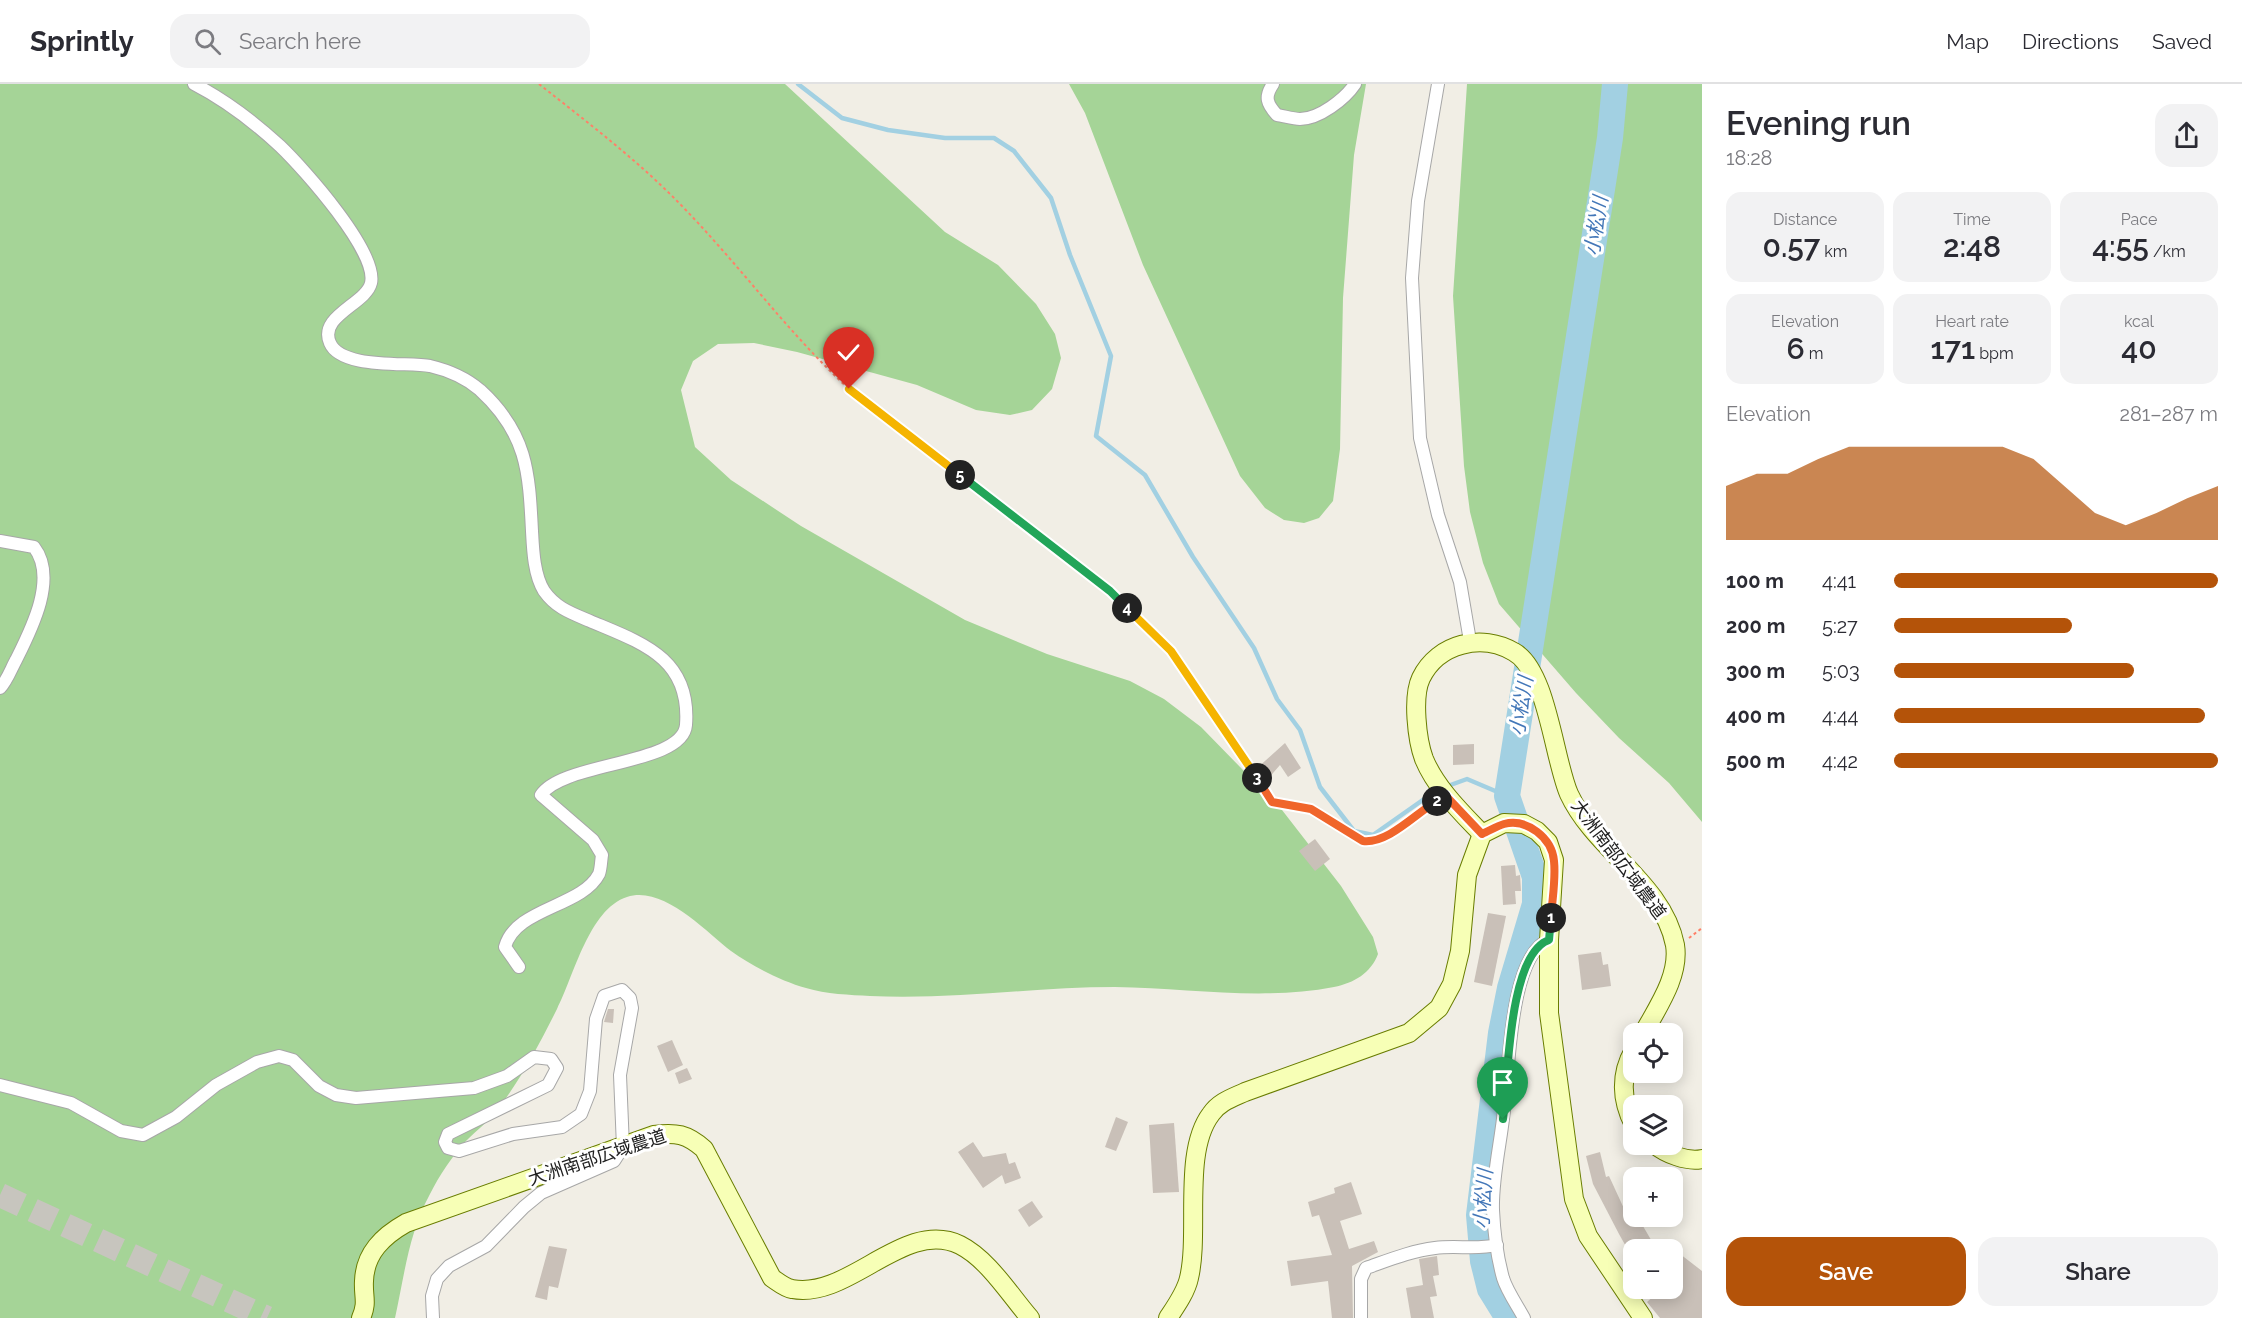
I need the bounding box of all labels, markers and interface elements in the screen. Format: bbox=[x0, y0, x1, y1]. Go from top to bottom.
search box bbox=[170, 14, 590, 68]
text: Sprintly bbox=[30, 25, 134, 58]
icon: search bbox=[191, 25, 224, 58]
text: Search here bbox=[239, 28, 361, 54]
text: Map bbox=[1946, 29, 1989, 54]
text: Directions bbox=[2022, 29, 2119, 54]
text: Saved bbox=[2152, 29, 2212, 54]
text: Evening run bbox=[1726, 104, 1911, 143]
button: share bbox=[2155, 104, 2218, 167]
text: 18:28 bbox=[1726, 146, 1772, 170]
water label: 小松川 bbox=[1579, 193, 1613, 258]
text: Distance bbox=[1773, 210, 1837, 229]
text: Time bbox=[1953, 210, 1991, 229]
text: Pace bbox=[2121, 210, 2157, 229]
text: 0.57 bbox=[1762, 229, 1820, 264]
text: 2:48 bbox=[1943, 229, 2001, 264]
text: 4:55 bbox=[2092, 229, 2149, 264]
text: km bbox=[1820, 242, 1848, 261]
text: /km bbox=[2149, 242, 2186, 261]
text: Elevation bbox=[1771, 312, 1839, 331]
text: Heart rate bbox=[1935, 312, 2009, 331]
text: kcal bbox=[2124, 312, 2154, 331]
pin bbox=[823, 327, 874, 389]
text: 6 bbox=[1786, 331, 1805, 366]
text: 171 bbox=[1930, 331, 1975, 366]
text: 40 bbox=[2121, 331, 2157, 366]
icon: check bbox=[832, 336, 865, 369]
text: m bbox=[1805, 344, 1824, 363]
text: bpm bbox=[1975, 344, 2014, 363]
text: Elevation bbox=[1726, 402, 1811, 426]
text: 281–287 m bbox=[2120, 402, 2218, 426]
pin: 5 bbox=[945, 460, 975, 490]
text: 5 bbox=[956, 465, 964, 484]
text: 100 m bbox=[1726, 569, 1784, 593]
text: 4:41 bbox=[1822, 569, 1856, 593]
pin: 4 bbox=[1112, 593, 1142, 623]
text: 4 bbox=[1122, 598, 1132, 617]
text: 200 m bbox=[1726, 614, 1785, 638]
text: 5:27 bbox=[1822, 614, 1858, 638]
text: 300 m bbox=[1726, 659, 1785, 683]
text: 5:03 bbox=[1822, 659, 1860, 683]
water label: 小松川 bbox=[1504, 673, 1538, 738]
text: 400 m bbox=[1726, 704, 1785, 728]
text: 4:44 bbox=[1822, 704, 1859, 728]
text: 500 m bbox=[1726, 749, 1785, 773]
text: 4:42 bbox=[1822, 749, 1858, 773]
pin: 3 bbox=[1242, 763, 1272, 793]
text: 3 bbox=[1253, 768, 1261, 787]
pin: 2 bbox=[1422, 786, 1452, 816]
text: 2 bbox=[1432, 791, 1442, 810]
street label: 大洲南部広域農道 bbox=[1567, 795, 1671, 923]
pin: 1 bbox=[1536, 903, 1566, 933]
text: 1 bbox=[1547, 908, 1555, 927]
map controls bbox=[1623, 1023, 1683, 1299]
button: locate bbox=[1623, 1023, 1683, 1083]
pin bbox=[1477, 1057, 1528, 1119]
icon: arrive bbox=[1486, 1066, 1519, 1099]
button: layers bbox=[1623, 1095, 1683, 1155]
street label: 大洲南部広域農道 bbox=[525, 1125, 669, 1189]
water label: 小松川 bbox=[1469, 1166, 1497, 1230]
button: + bbox=[1623, 1167, 1683, 1227]
button: Save bbox=[1726, 1237, 1966, 1306]
button: Share bbox=[1978, 1237, 2218, 1306]
button: − bbox=[1623, 1239, 1683, 1299]

